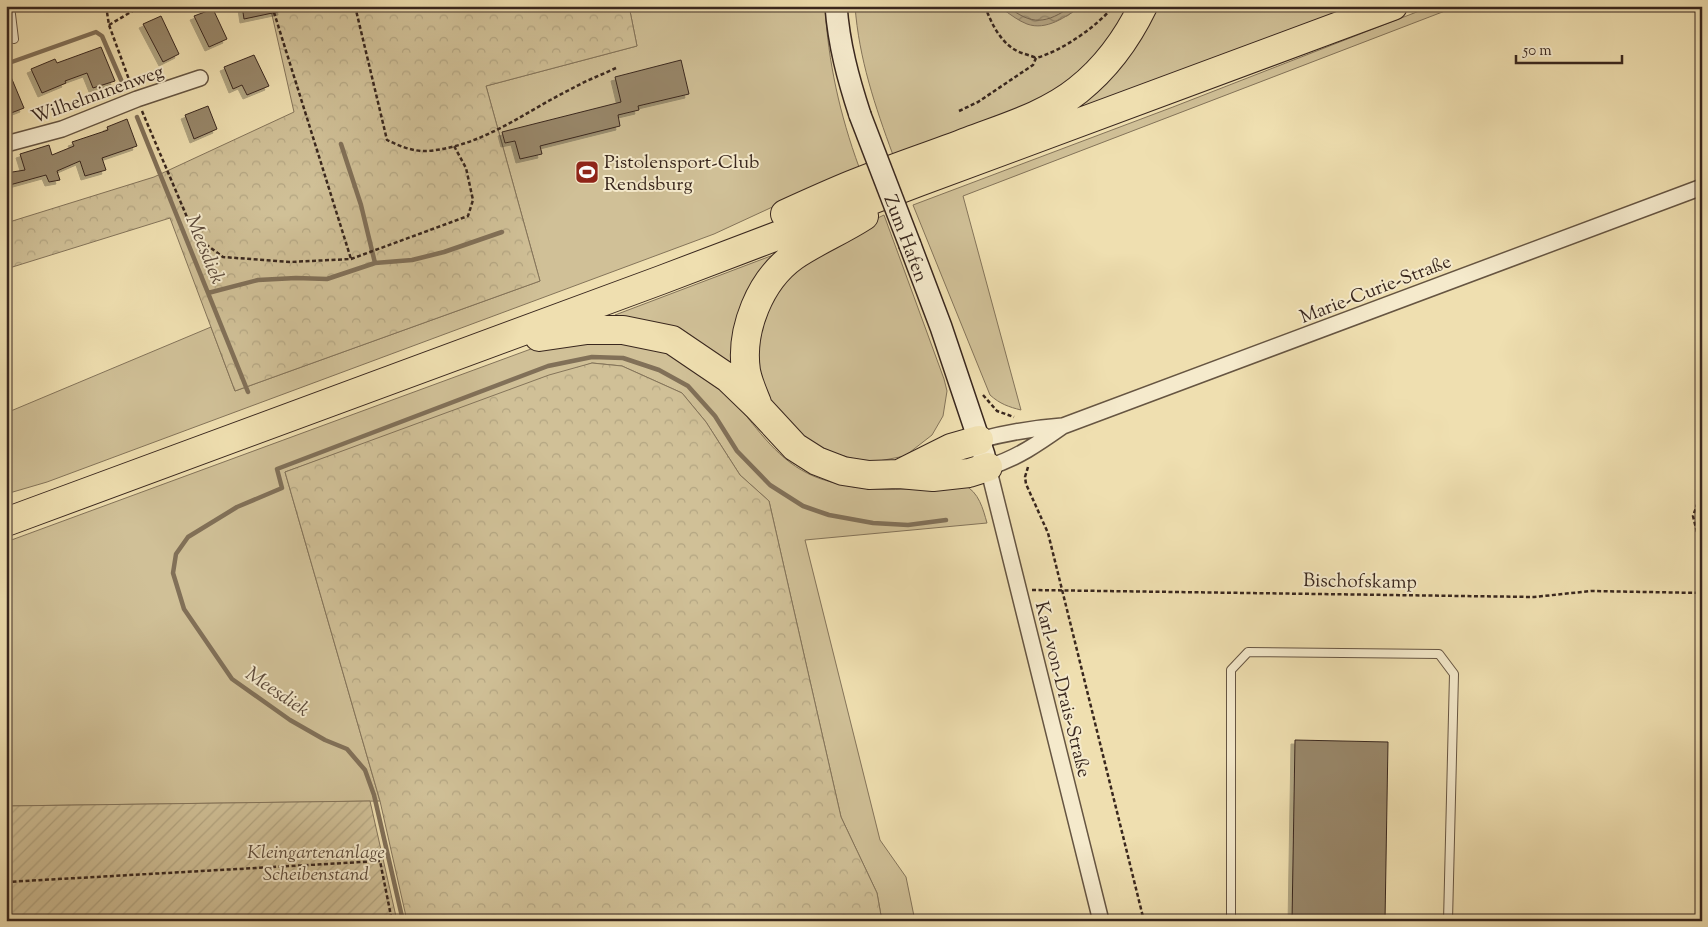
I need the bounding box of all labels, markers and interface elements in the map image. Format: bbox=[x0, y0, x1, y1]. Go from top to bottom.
scale bar bbox=[1516, 32, 1622, 64]
text: 50 m bbox=[1522, 41, 1552, 62]
street label: Wilhelminenweg bbox=[28, 59, 168, 132]
place label: Pistolensport-Club Rendsburg bbox=[604, 150, 759, 199]
sports icon: Pistolensport-Club Rendsburg bbox=[574, 159, 600, 185]
street label: Zum Hafen bbox=[876, 191, 934, 286]
water label: Meesdiek bbox=[177, 211, 231, 289]
street label: Marie-Curie-Straße bbox=[1296, 249, 1456, 332]
street label: Bischofskamp bbox=[1303, 568, 1417, 597]
street label: Karl-von-Drais-Straße bbox=[1027, 599, 1097, 781]
water label: Meesdiek bbox=[239, 661, 315, 725]
park label: Kleingartenanlage Scheibenstand bbox=[247, 840, 385, 889]

